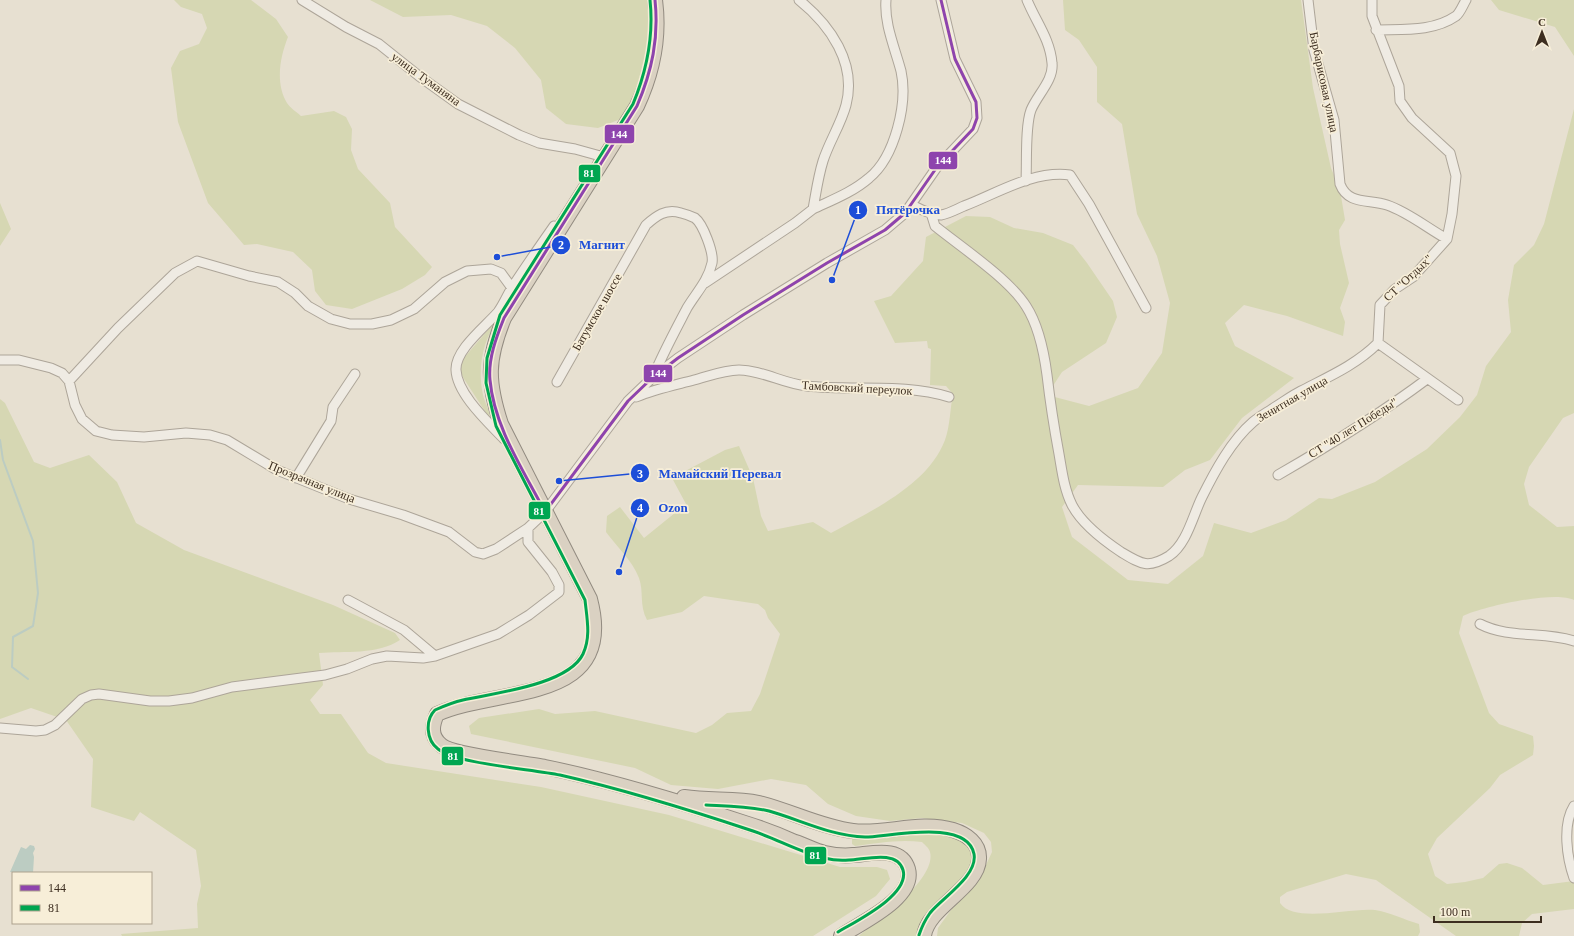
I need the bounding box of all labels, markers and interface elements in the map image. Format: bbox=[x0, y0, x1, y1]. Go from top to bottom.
north arrow bbox=[1522, 12, 1562, 52]
text: С bbox=[1538, 16, 1546, 28]
street label: Барбарисовая улица bbox=[1307, 30, 1342, 134]
street label: улица Туманяна bbox=[389, 49, 464, 109]
line badge: 144 bbox=[604, 124, 635, 144]
text: 144 bbox=[611, 128, 628, 140]
line badge: 144 bbox=[928, 151, 958, 170]
text: 144 bbox=[935, 154, 952, 166]
line badge: 81 bbox=[578, 164, 601, 183]
text: 81 bbox=[584, 167, 595, 179]
callout: Пятёрочка bbox=[848, 197, 948, 222]
text: Пятёрочка bbox=[876, 202, 940, 217]
text: 1 bbox=[855, 203, 861, 217]
callout: Магнит bbox=[551, 232, 633, 257]
text: Магнит bbox=[579, 237, 626, 252]
text: 2 bbox=[558, 238, 564, 252]
street label: СТ "Отдых" bbox=[1381, 252, 1436, 304]
street label: Батумское шоссе bbox=[569, 271, 625, 353]
line badge: 144 bbox=[643, 364, 673, 383]
text: 144 bbox=[650, 367, 667, 379]
street label: Зенитная улица bbox=[1254, 373, 1330, 425]
street label: Тамбовский переулок bbox=[801, 378, 913, 398]
street label: СТ "40 лет Победы" bbox=[1306, 395, 1400, 461]
street label: Прозрачная улица bbox=[267, 458, 358, 506]
callout: Мамайский Перевал bbox=[630, 461, 789, 486]
text: Мамайский Перевал bbox=[659, 466, 781, 481]
text: 3 bbox=[637, 467, 643, 481]
callout: Ozon bbox=[630, 495, 696, 520]
text: Ozon bbox=[658, 500, 689, 515]
line badge: 81 bbox=[528, 501, 551, 520]
text: 4 bbox=[637, 501, 643, 515]
text: 81 bbox=[534, 505, 545, 517]
line badge: 81 bbox=[441, 746, 464, 766]
text: 81 bbox=[448, 750, 459, 762]
line badge: 81 bbox=[804, 846, 827, 865]
text: 81 bbox=[810, 849, 821, 861]
legend bbox=[12, 872, 152, 924]
text: 144 bbox=[48, 881, 66, 895]
scale bar bbox=[1434, 898, 1541, 924]
text: 81 bbox=[48, 901, 60, 915]
text: 100 m bbox=[1440, 905, 1471, 919]

